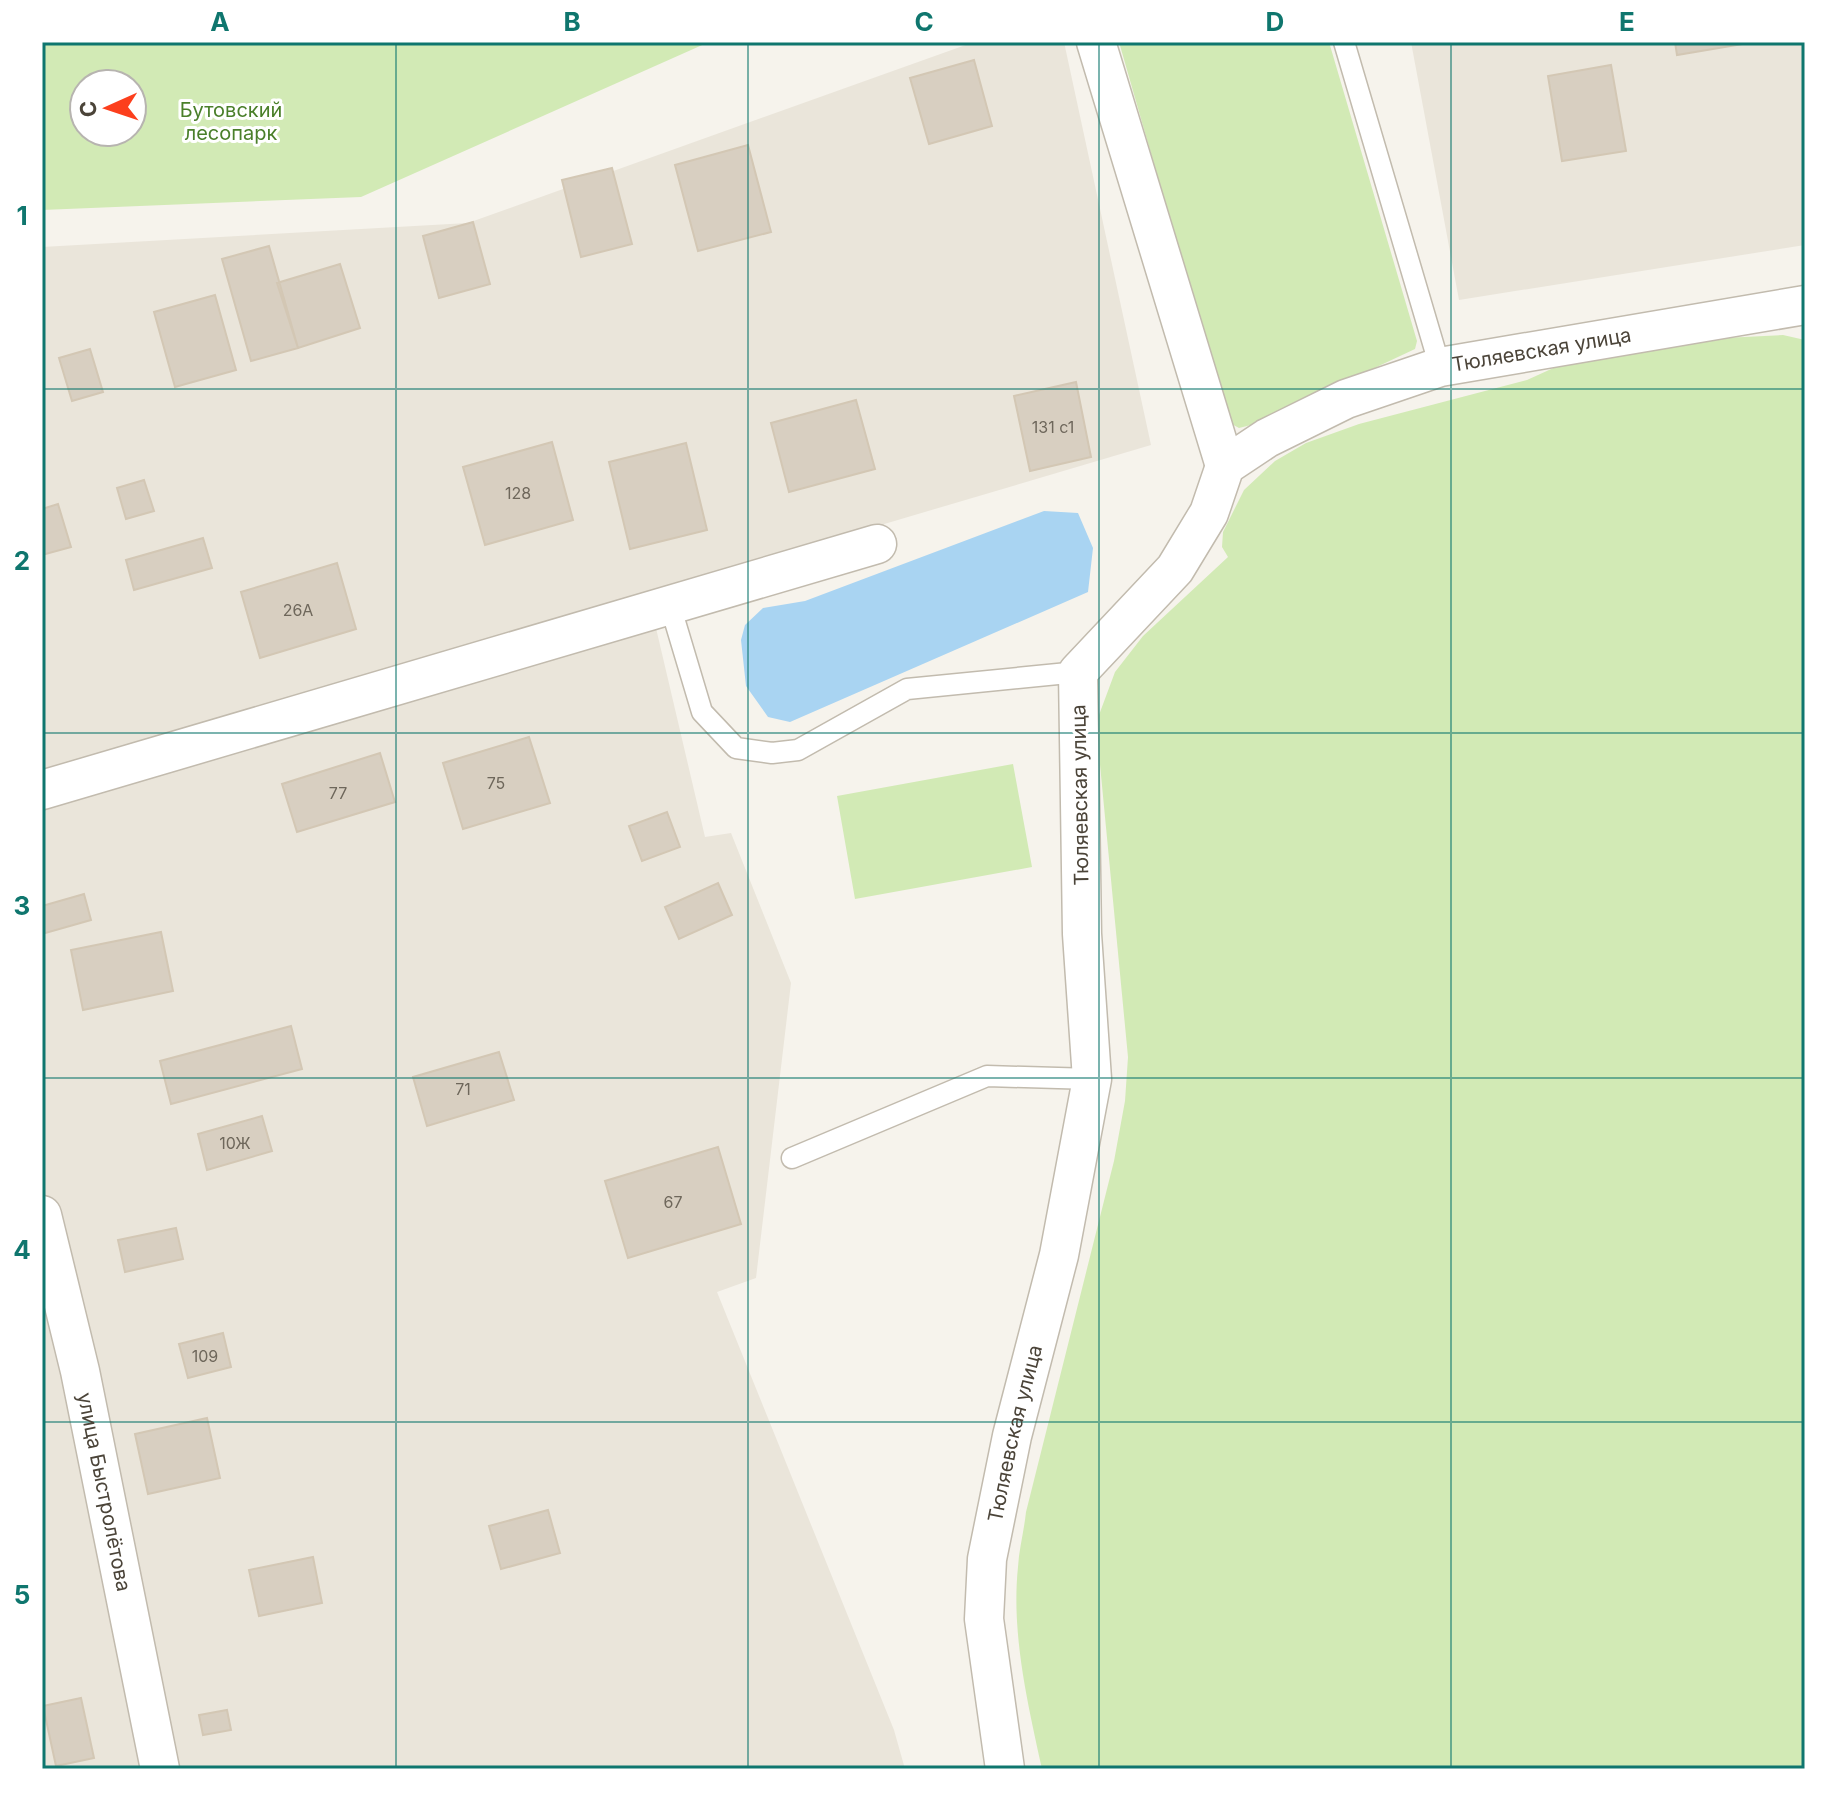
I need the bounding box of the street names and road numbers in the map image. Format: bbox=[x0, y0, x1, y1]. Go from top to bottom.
street label: Тюляевская улица bbox=[1450, 323, 1633, 377]
street label: Тюляевская улица bbox=[1066, 704, 1094, 886]
street label: Тюляевская улица bbox=[983, 1342, 1047, 1524]
street label: улица Быстролётова bbox=[73, 1391, 136, 1594]

